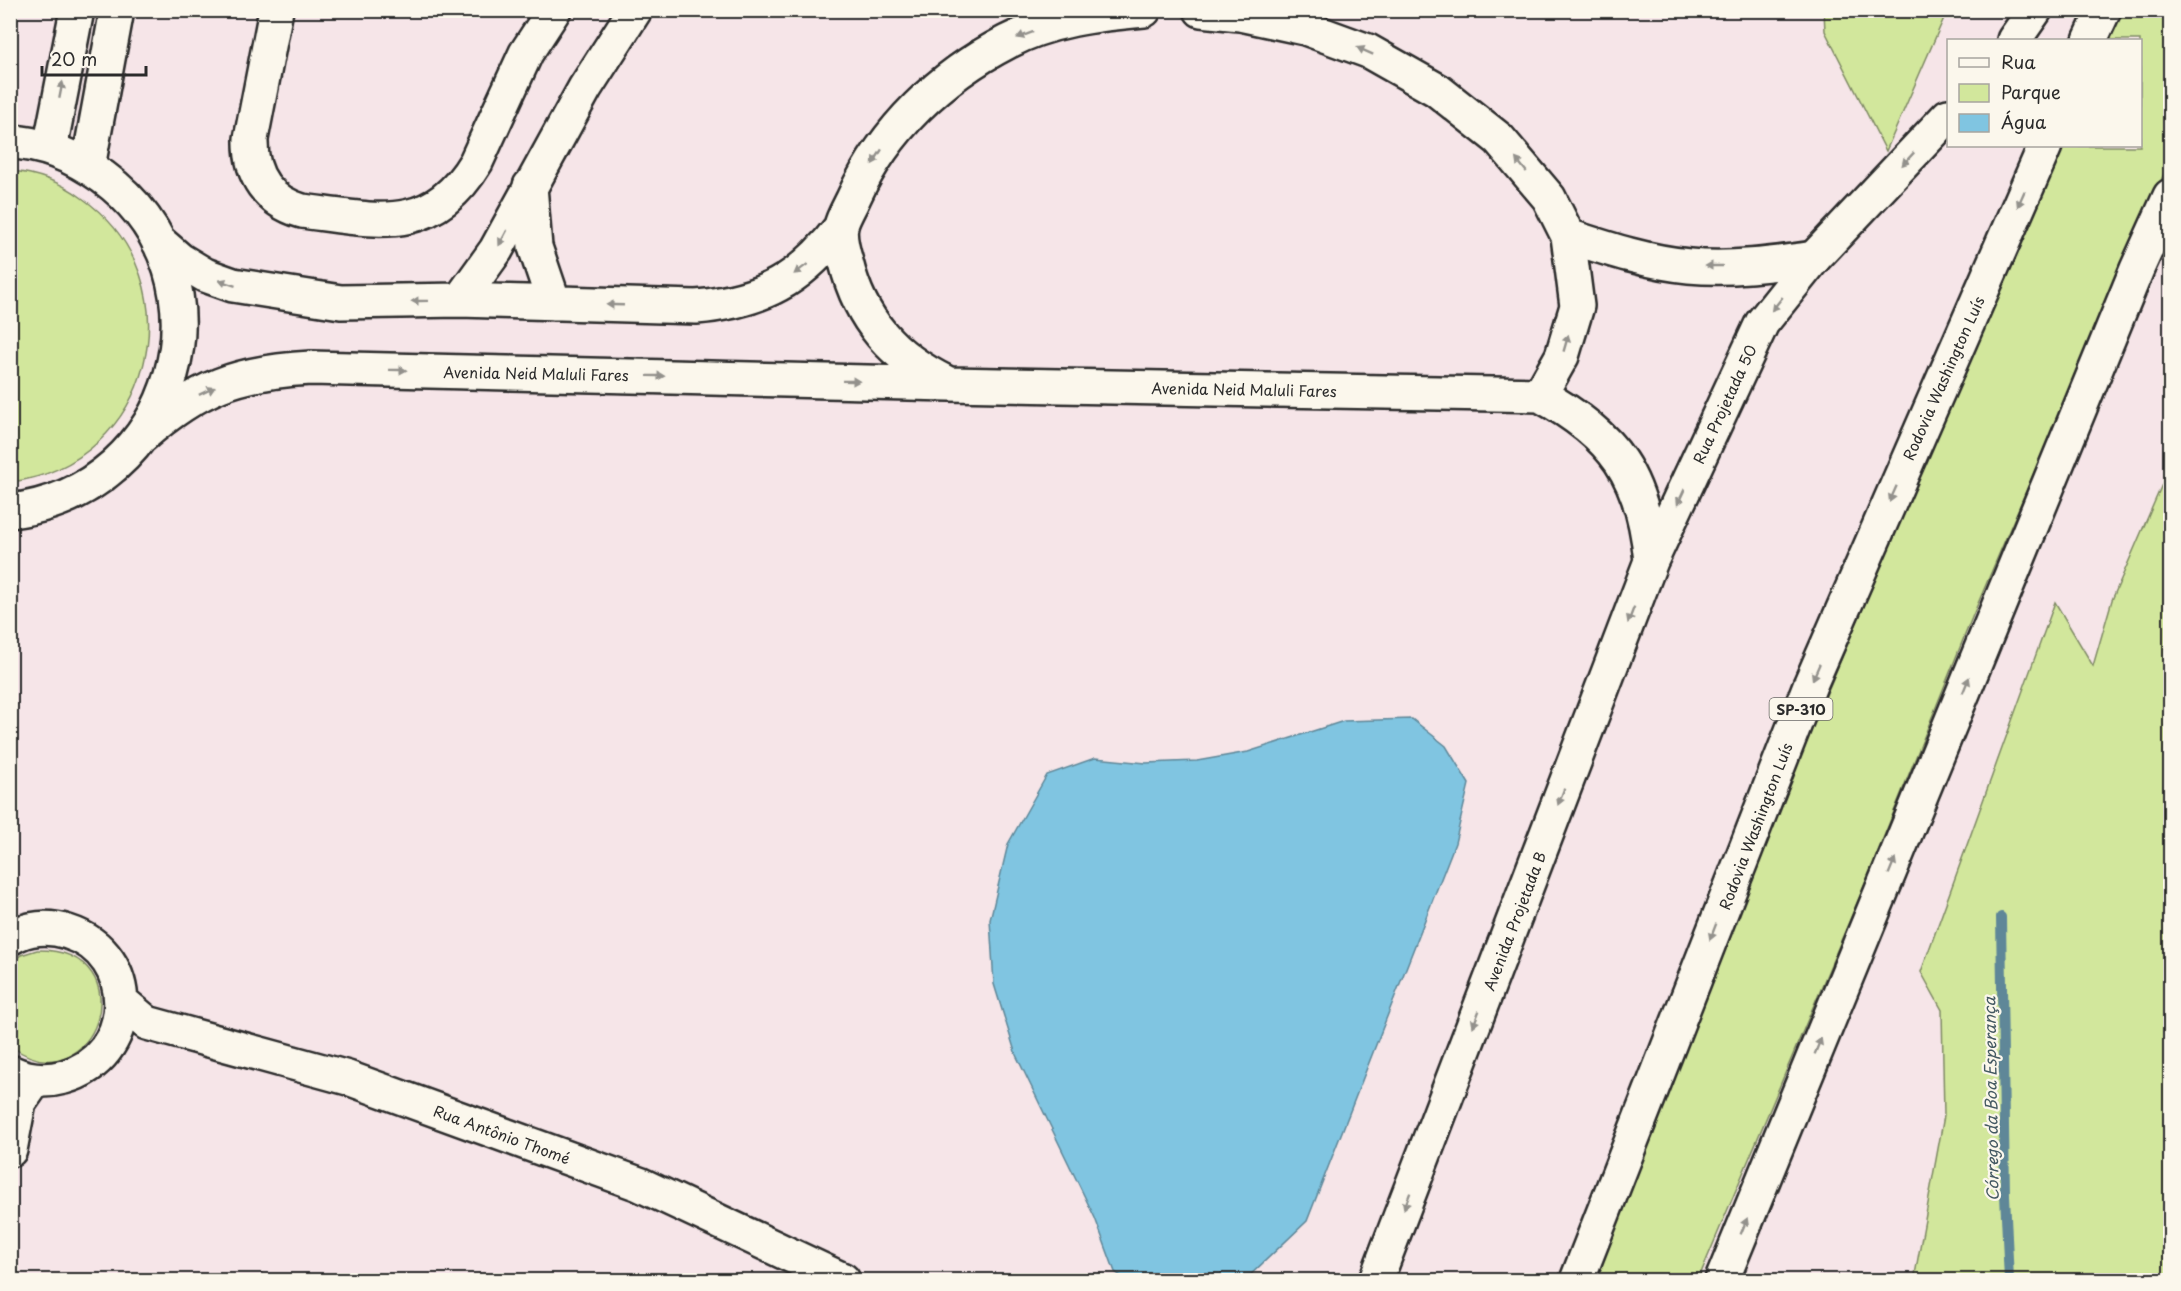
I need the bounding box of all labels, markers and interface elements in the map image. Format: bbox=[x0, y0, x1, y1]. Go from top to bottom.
one-way arrow bbox=[1016, 30, 1034, 40]
scale bar bbox=[42, 39, 146, 77]
legend bbox=[1947, 39, 2142, 147]
text: 20 m bbox=[51, 45, 97, 72]
one-way arrow bbox=[1357, 46, 1374, 55]
text: Rua bbox=[2001, 48, 2036, 75]
text: Parque bbox=[2001, 78, 2061, 105]
one-way arrow bbox=[57, 81, 66, 100]
text: Água bbox=[2001, 108, 2047, 135]
one-way arrow bbox=[872, 148, 883, 165]
one-way arrow bbox=[1901, 151, 1915, 166]
one-way arrow bbox=[1515, 158, 1527, 173]
one-way arrow bbox=[2017, 191, 2026, 208]
one-way arrow bbox=[498, 230, 508, 247]
one-way arrow bbox=[1704, 261, 1723, 271]
one-way arrow bbox=[794, 263, 809, 275]
one-way arrow bbox=[218, 277, 236, 287]
street label: Rodovia Washington Luís bbox=[1896, 292, 1990, 464]
one-way arrow bbox=[411, 296, 430, 305]
one-way arrow bbox=[1771, 296, 1784, 312]
one-way arrow bbox=[606, 300, 625, 309]
one-way arrow bbox=[1562, 334, 1571, 352]
street label: Rua Projetada 50 bbox=[1686, 341, 1762, 467]
street label: Avenida Neid Maluli Fares bbox=[443, 360, 629, 386]
one-way arrow bbox=[389, 365, 408, 375]
one-way arrow bbox=[647, 372, 666, 381]
one-way arrow bbox=[842, 376, 861, 386]
street label: Avenida Neid Maluli Fares bbox=[1151, 376, 1337, 402]
one-way arrow bbox=[198, 386, 215, 395]
one-way arrow bbox=[1888, 485, 1898, 503]
one-way arrow bbox=[1677, 488, 1686, 505]
one-way arrow bbox=[1625, 606, 1635, 624]
one-way arrow bbox=[1811, 664, 1820, 681]
one-way arrow bbox=[1961, 676, 1971, 694]
road number: SP-310 bbox=[1770, 698, 1832, 720]
street label: Rodovia Washington Luís bbox=[1712, 739, 1798, 913]
one-way arrow bbox=[1556, 789, 1566, 807]
street label: Avenida Projetada B bbox=[1477, 848, 1551, 994]
one-way arrow bbox=[1887, 856, 1897, 874]
one-way arrow bbox=[1708, 923, 1717, 941]
water label: Córrego da Boa Esperança bbox=[1976, 996, 2004, 1201]
one-way arrow bbox=[1471, 1010, 1481, 1028]
one-way arrow bbox=[1814, 1037, 1823, 1055]
street label: Rua Antônio Thomé bbox=[430, 1099, 574, 1169]
one-way arrow bbox=[1402, 1192, 1411, 1210]
one-way arrow bbox=[1739, 1217, 1749, 1235]

